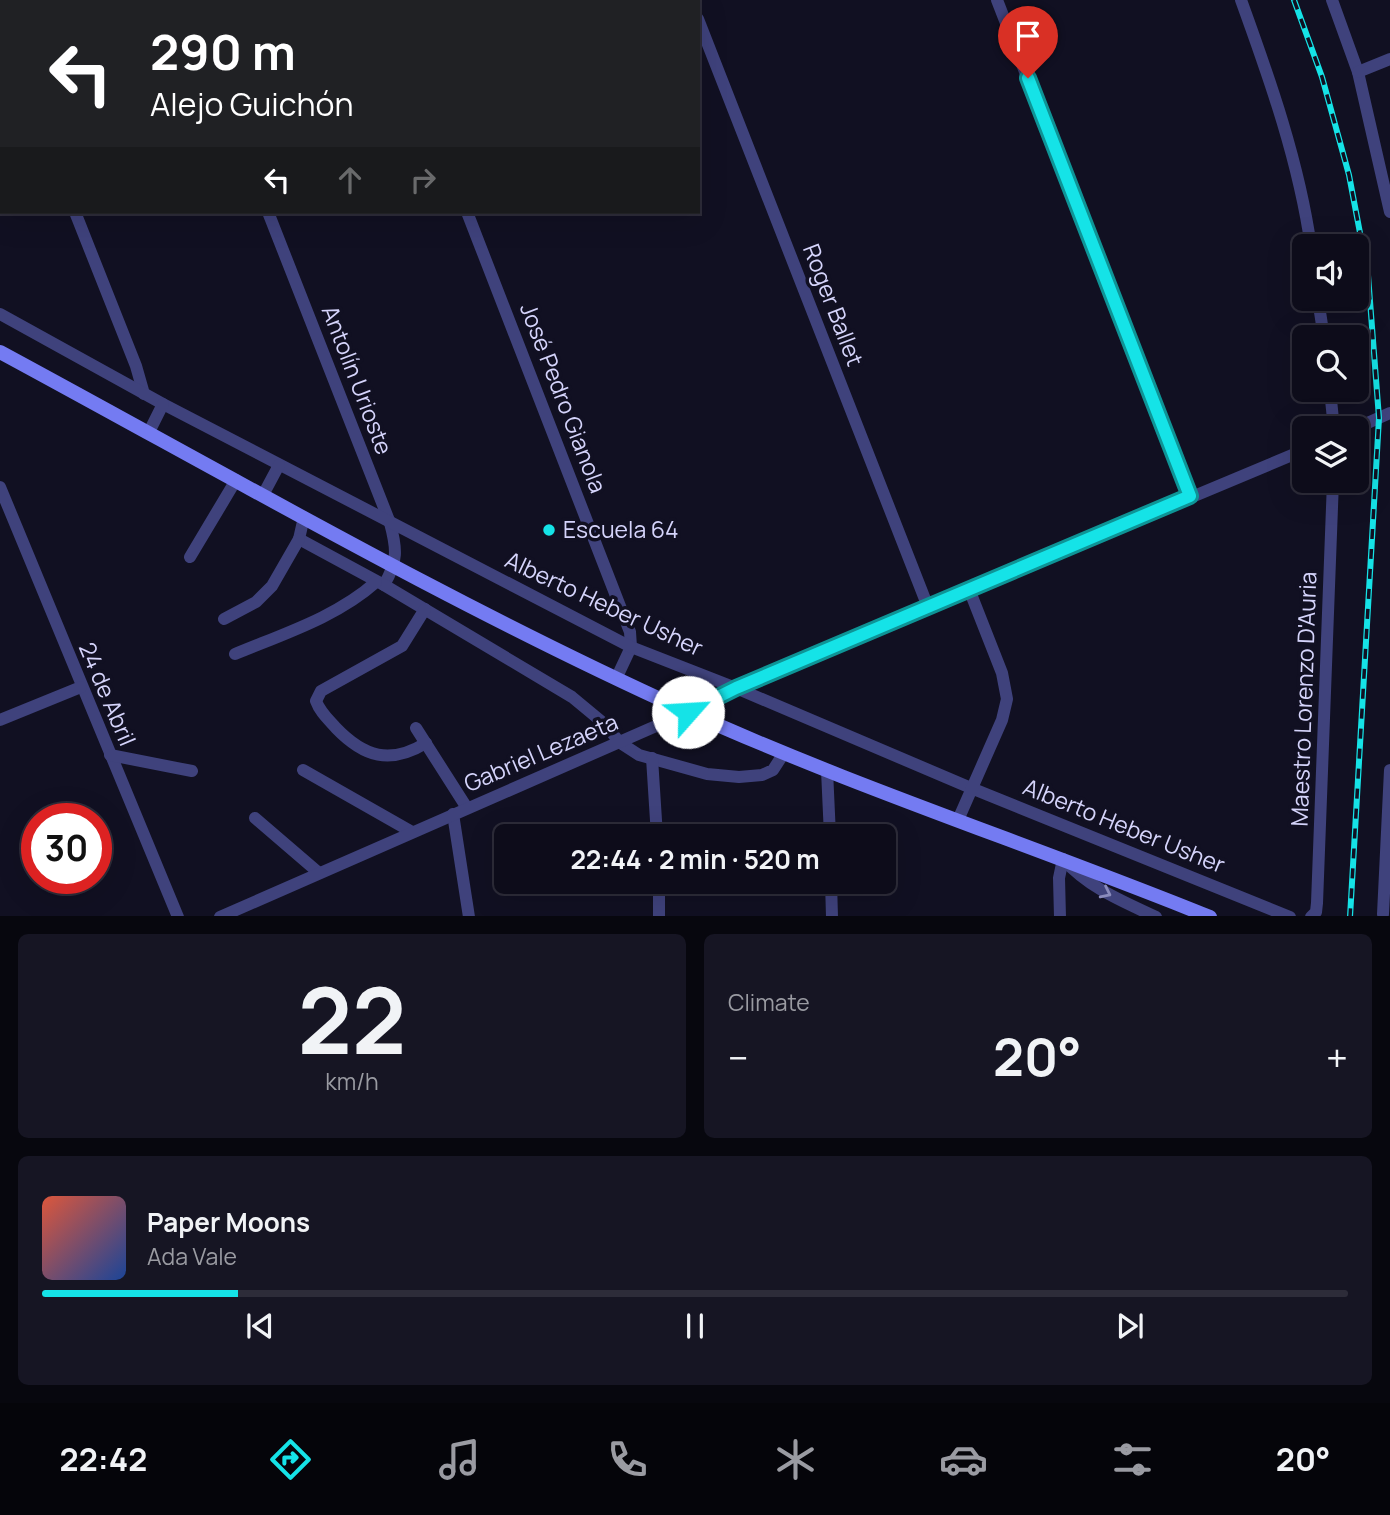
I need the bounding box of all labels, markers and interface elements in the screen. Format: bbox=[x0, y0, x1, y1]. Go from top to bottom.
pin bbox=[998, 6, 1058, 78]
icon: arrive bbox=[1009, 17, 1047, 55]
text: 290 m bbox=[150, 18, 296, 85]
icon: left bbox=[35, 28, 126, 119]
text: Alejo Guichón bbox=[150, 82, 354, 126]
icon: left bbox=[258, 161, 296, 199]
icon: ahead bbox=[331, 161, 369, 199]
icon: right bbox=[404, 161, 442, 199]
map controls bbox=[1292, 234, 1369, 493]
button: sound bbox=[1292, 234, 1369, 311]
street label: Roger Ballet bbox=[796, 239, 872, 370]
street label: José Pedro Gianola bbox=[513, 298, 615, 497]
street label: Antolín Urioste bbox=[315, 301, 401, 459]
button: search bbox=[1292, 325, 1369, 402]
button: layers bbox=[1292, 416, 1369, 493]
place label: Escuela 64 bbox=[563, 513, 679, 545]
marker: Escuela 64 bbox=[541, 522, 557, 538]
street label: Alberto Heber Usher bbox=[500, 543, 709, 663]
street label: Maestro Lorenzo D'Auria bbox=[1283, 571, 1323, 827]
street label: 24 de Abril bbox=[72, 637, 144, 750]
position arrow bbox=[651, 675, 725, 749]
street label: Gabriel Lezaeta bbox=[459, 705, 623, 799]
street label: Alberto Heber Usher bbox=[1019, 770, 1230, 880]
speed limit sign: 30 bbox=[21, 803, 112, 894]
text: 22:44 · 2 min · 520 m bbox=[570, 841, 820, 877]
one-way arrow bbox=[1099, 884, 1111, 898]
text: 22 bbox=[298, 957, 406, 1081]
text: Climate bbox=[728, 986, 810, 1018]
text: 20° bbox=[993, 1021, 1082, 1092]
text: − bbox=[728, 1031, 749, 1083]
text: + bbox=[1326, 1031, 1348, 1083]
text: km/h bbox=[325, 1065, 379, 1097]
text: Paper Moons bbox=[147, 1204, 310, 1240]
text: Ada Vale bbox=[147, 1240, 237, 1272]
icon: previous bbox=[241, 1307, 279, 1345]
icon: pause bbox=[676, 1307, 714, 1345]
icon: next bbox=[1111, 1307, 1149, 1345]
icon: directions bbox=[266, 1435, 315, 1484]
icon: music bbox=[435, 1435, 484, 1484]
icon: phone bbox=[603, 1435, 652, 1484]
icon: climate bbox=[771, 1435, 820, 1484]
icon: car bbox=[939, 1435, 988, 1484]
icon: filters bbox=[1108, 1435, 1157, 1484]
text: 22:42 bbox=[60, 1437, 147, 1481]
text: 20° bbox=[1276, 1437, 1330, 1481]

